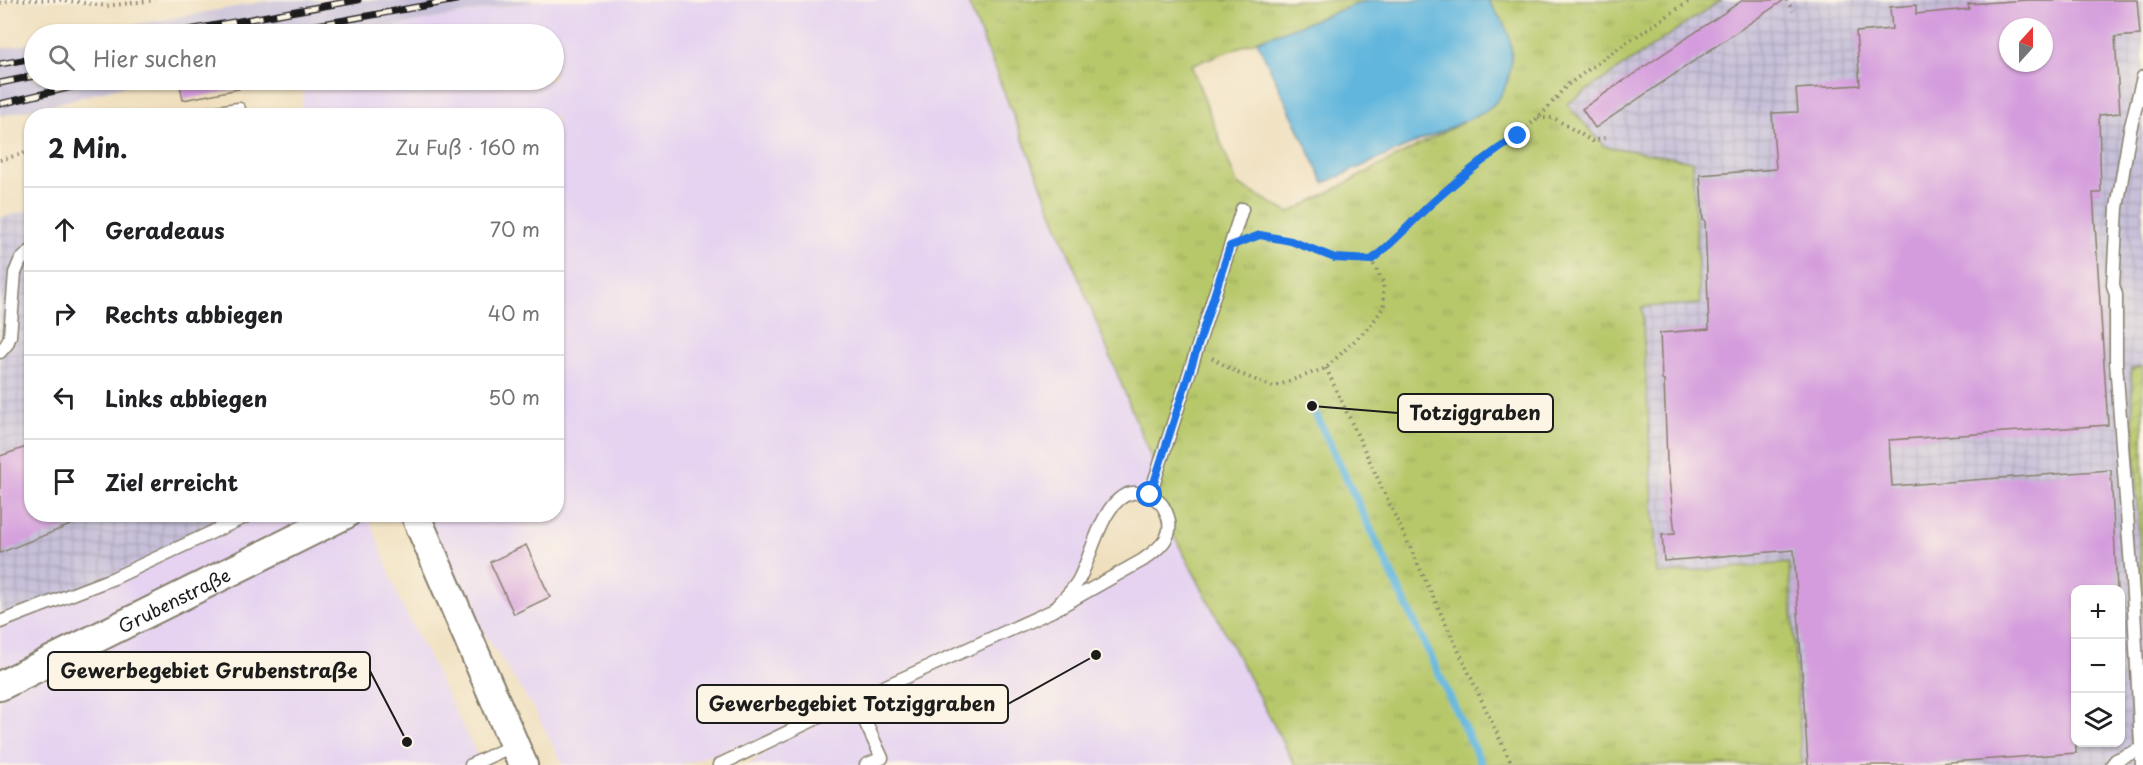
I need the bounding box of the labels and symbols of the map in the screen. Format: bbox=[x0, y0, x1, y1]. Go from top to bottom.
north arrow bbox=[1999, 18, 2053, 72]
route end bbox=[1504, 122, 1530, 148]
callout: Totziggraben bbox=[1398, 394, 1553, 432]
text: Totziggraben bbox=[1409, 397, 1541, 427]
route start bbox=[1136, 481, 1162, 507]
street label: Grubenstraße bbox=[113, 560, 234, 639]
callout: Gewerbegebiet Grubenstraße bbox=[48, 652, 370, 690]
text: Gewerbegebiet Grubenstraße bbox=[60, 655, 358, 685]
callout: Gewerbegebiet Totziggraben bbox=[697, 685, 1008, 723]
text: Gewerbegebiet Totziggraben bbox=[708, 688, 996, 718]

